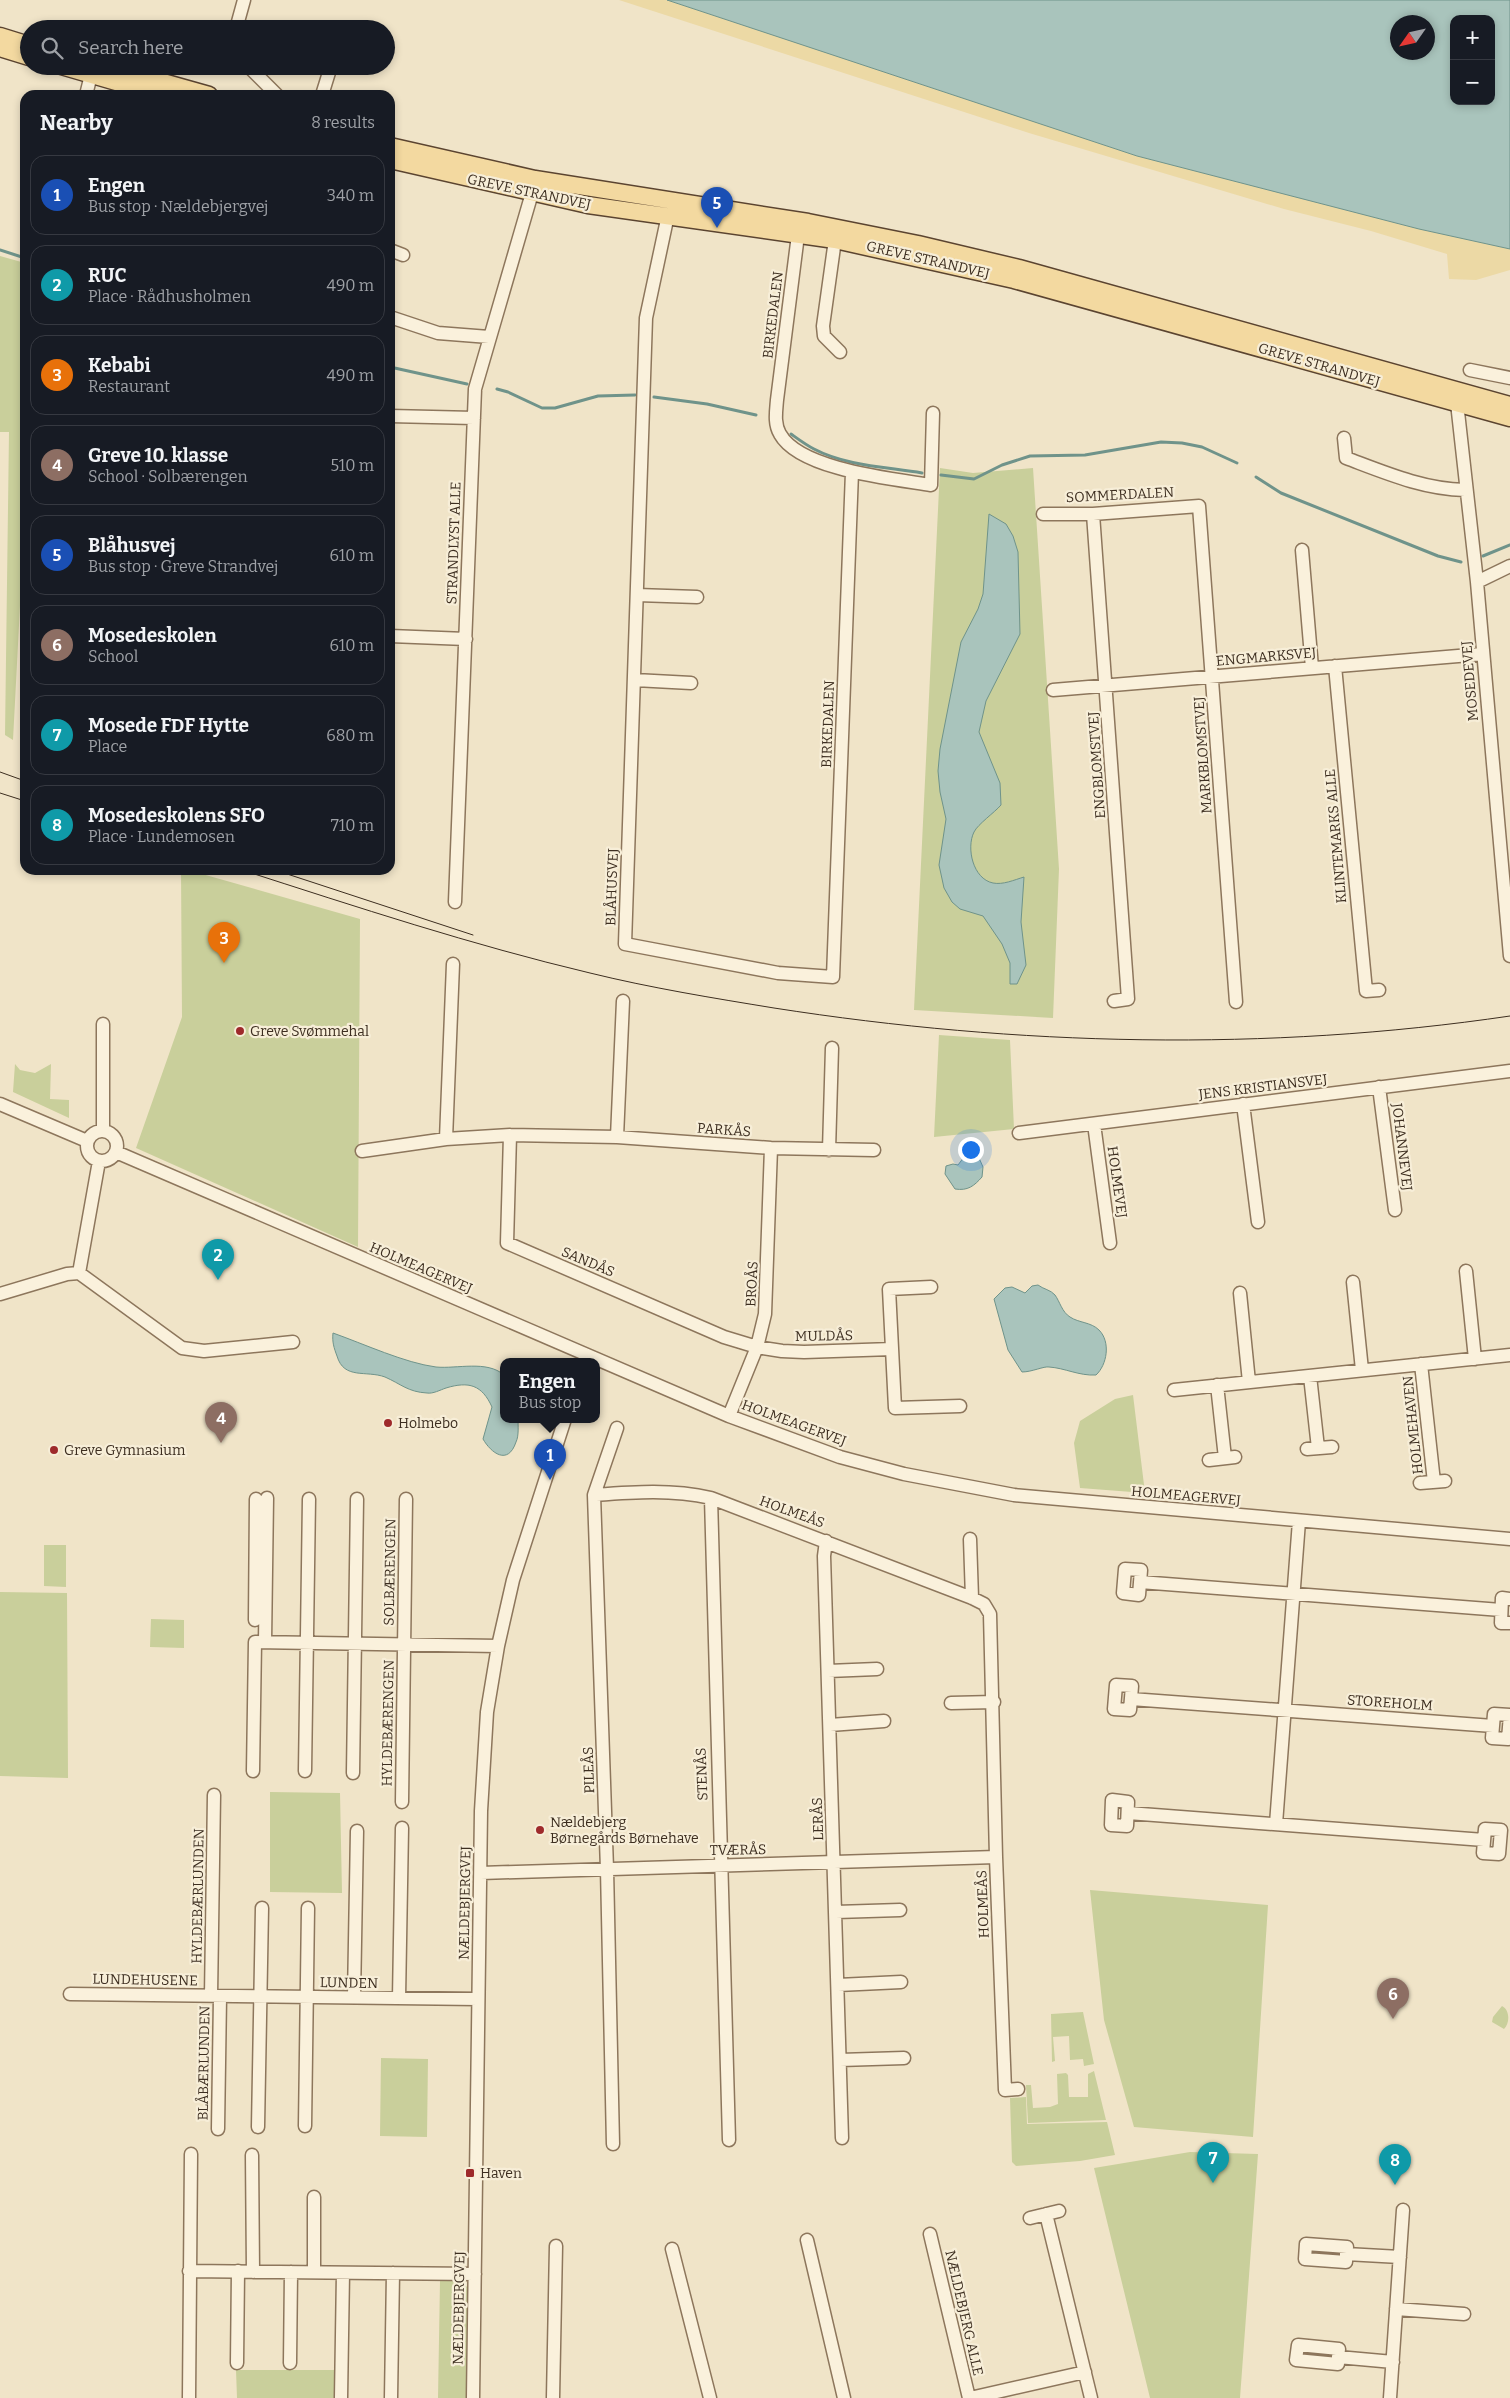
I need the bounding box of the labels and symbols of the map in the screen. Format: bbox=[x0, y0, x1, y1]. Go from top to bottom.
north arrow bbox=[1390, 15, 1435, 60]
street label: GREVE STRANDVEJ bbox=[466, 171, 593, 214]
pin: 5 bbox=[701, 187, 733, 228]
street label: GREVE STRANDVEJ bbox=[865, 238, 992, 283]
street label: BIRKEDALEN bbox=[759, 270, 787, 360]
street label: GREVE STRANDVEJ bbox=[1256, 339, 1382, 391]
street label: STRANDLYST ALLE bbox=[443, 481, 465, 605]
street label: SOMMERDALEN bbox=[1065, 484, 1175, 506]
street label: MOSEDEVEJ bbox=[1458, 640, 1482, 722]
street label: ENGMARKSVEJ bbox=[1215, 644, 1317, 670]
street label: BIRKEDALEN bbox=[818, 680, 838, 768]
street label: MARKBLOMSTVEJ bbox=[1190, 696, 1216, 814]
street label: ENGBLOMSTVEJ bbox=[1085, 711, 1109, 819]
street label: KLINTEMARKS ALLE bbox=[1322, 768, 1350, 904]
street label: BLÅHUSVEJ bbox=[601, 848, 622, 926]
pin: 3 bbox=[208, 922, 240, 963]
place label: Greve Svømmehal bbox=[250, 1023, 369, 1040]
marker: Greve Svømmehal bbox=[234, 1025, 246, 1037]
street label: JENS KRISTIANSVEJ bbox=[1197, 1071, 1329, 1103]
street label: JOHANNEVEJ bbox=[1388, 1101, 1416, 1192]
street label: PARKÅS bbox=[697, 1119, 752, 1140]
your location bbox=[958, 1137, 984, 1163]
street label: HOLMEVEJ bbox=[1104, 1145, 1131, 1220]
pin: 2 bbox=[202, 1239, 234, 1280]
street label: HOLMEAGERVEJ bbox=[367, 1239, 475, 1297]
street label: SANDÅS bbox=[559, 1242, 618, 1281]
street label: BROÅS bbox=[741, 1261, 762, 1307]
street label: MULDÅS bbox=[795, 1326, 853, 1345]
street label: HOLMEHAVEN bbox=[1399, 1375, 1427, 1475]
street label: HOLMEAGERVEJ bbox=[739, 1396, 849, 1450]
pin: 4 bbox=[205, 1402, 237, 1443]
place label: Holmebo bbox=[398, 1415, 458, 1432]
marker: Holmebo bbox=[382, 1417, 394, 1429]
pin: 1 bbox=[534, 1439, 566, 1480]
place label: Greve Gymnasium bbox=[64, 1442, 186, 1459]
marker: Greve Gymnasium bbox=[48, 1444, 60, 1456]
street label: HOLMEAGERVEJ bbox=[1130, 1483, 1242, 1509]
street label: HOLMEÅS bbox=[757, 1491, 827, 1532]
street label: SOLBÆRENGEN bbox=[381, 1518, 399, 1626]
street label: HYLDEBÆRENGEN bbox=[378, 1659, 398, 1787]
street label: STOREHOLM bbox=[1347, 1692, 1433, 1714]
street label: PILEÅS bbox=[579, 1746, 598, 1794]
street label: STENÅS bbox=[692, 1747, 711, 1801]
street label: LERÅS bbox=[808, 1797, 827, 1841]
place label: Nældebjerg Børnegårds Børnehave bbox=[550, 1814, 699, 1847]
marker: Nældebjerg Børnegårds Børnehave bbox=[534, 1824, 546, 1836]
street label: HYLDEBÆRLUNDEN bbox=[188, 1828, 208, 1964]
street label: TVÆRÅS bbox=[710, 1840, 766, 1859]
street label: NÆLDEBJERGVEJ bbox=[456, 1845, 475, 1960]
street label: HOLMEÅS bbox=[972, 1870, 993, 1938]
street label: LUNDEHUSENE bbox=[92, 1971, 198, 1989]
street label: LUNDEN bbox=[320, 1974, 378, 1992]
pin: 6 bbox=[1377, 1978, 1409, 2019]
street label: BLÅBÆRLUNDEN bbox=[193, 2005, 214, 2121]
pin: 7 bbox=[1197, 2142, 1229, 2183]
pin: 8 bbox=[1379, 2144, 1411, 2185]
place label: Haven bbox=[480, 2165, 522, 2182]
marker: Haven bbox=[464, 2167, 476, 2179]
street label: NÆLDEBJERG ALLE bbox=[941, 2249, 987, 2377]
street label: NÆLDEBJERGVEJ bbox=[450, 2250, 469, 2365]

